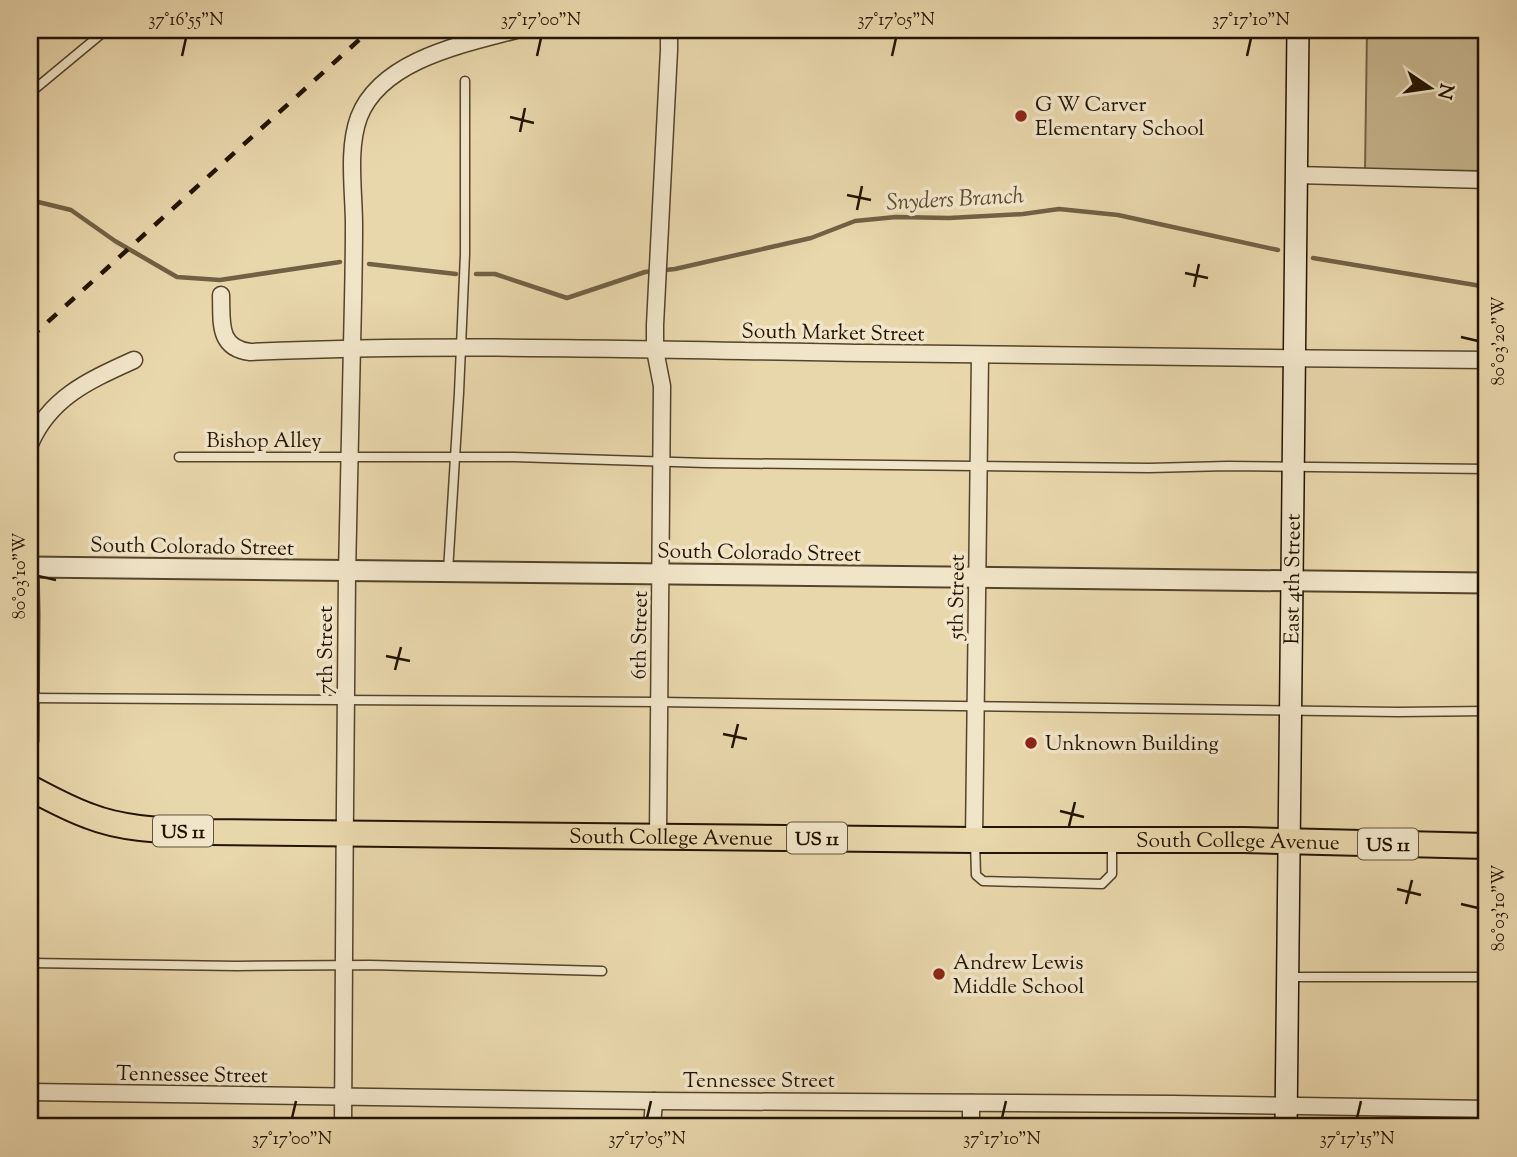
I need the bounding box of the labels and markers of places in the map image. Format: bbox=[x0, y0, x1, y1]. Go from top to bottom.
place label: G W Carver Elementary School bbox=[1035, 91, 1205, 145]
marker: G W Carver Elementary School bbox=[1013, 108, 1029, 124]
place label: Unknown Building bbox=[1045, 730, 1219, 760]
marker: Unknown Building bbox=[1023, 735, 1039, 751]
place label: Andrew Lewis Middle School bbox=[953, 949, 1084, 1003]
marker: Andrew Lewis Middle School bbox=[931, 966, 947, 982]

